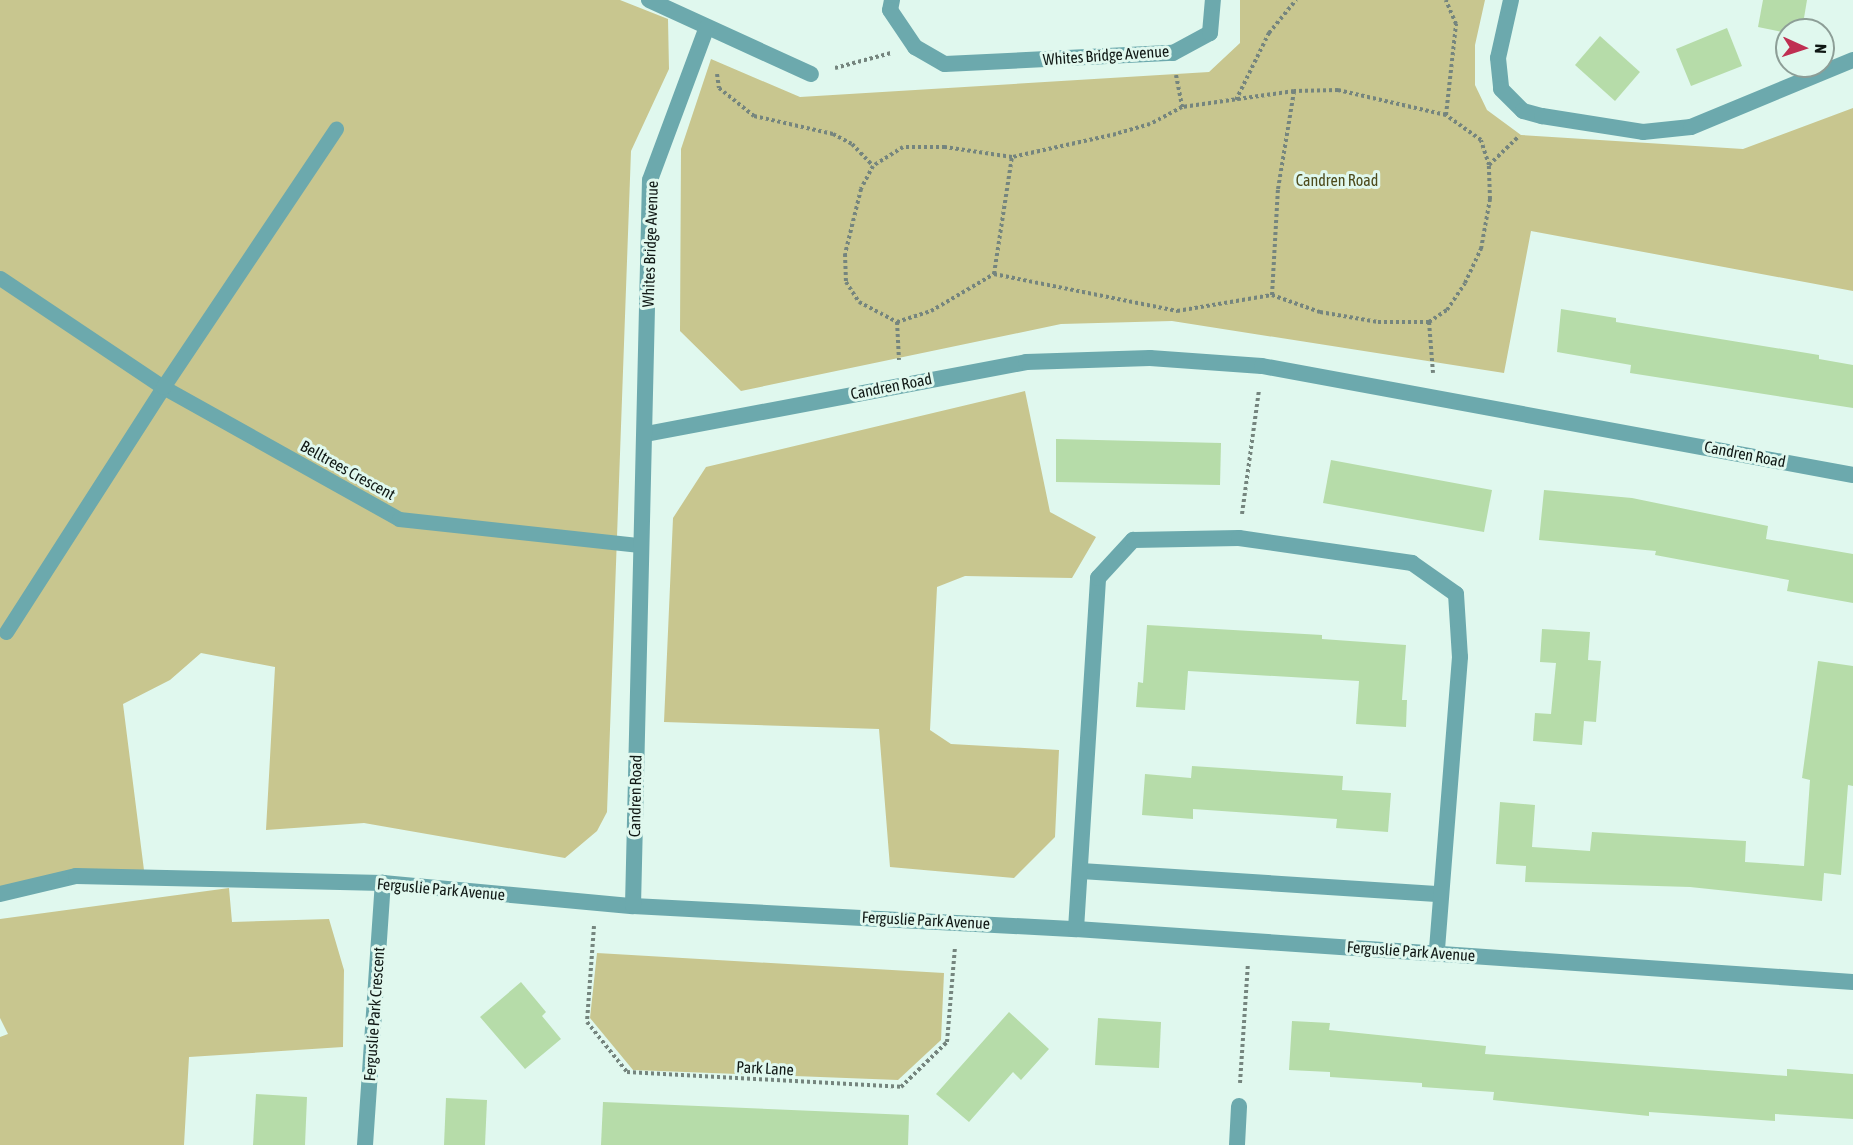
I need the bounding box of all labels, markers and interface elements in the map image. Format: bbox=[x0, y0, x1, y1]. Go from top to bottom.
north arrow bbox=[1775, 18, 1835, 78]
street label: Whites Bridge Avenue bbox=[1042, 41, 1170, 69]
text: N bbox=[1812, 44, 1830, 54]
park label: Candren Road bbox=[1296, 170, 1378, 190]
street label: Whites Bridge Avenue bbox=[638, 180, 662, 308]
street label: Candren Road bbox=[849, 369, 933, 403]
street label: Belltrees Crescent bbox=[297, 436, 399, 504]
street label: Candren Road bbox=[1703, 437, 1787, 471]
street label: Candren Road bbox=[625, 755, 645, 837]
street label: Ferguslie Park Avenue bbox=[376, 874, 506, 904]
street label: Ferguslie Park Avenue bbox=[861, 907, 991, 933]
street label: Ferguslie Park Avenue bbox=[1346, 937, 1476, 965]
street label: Ferguslie Park Crescent bbox=[360, 946, 388, 1082]
street label: Park Lane bbox=[736, 1057, 794, 1079]

